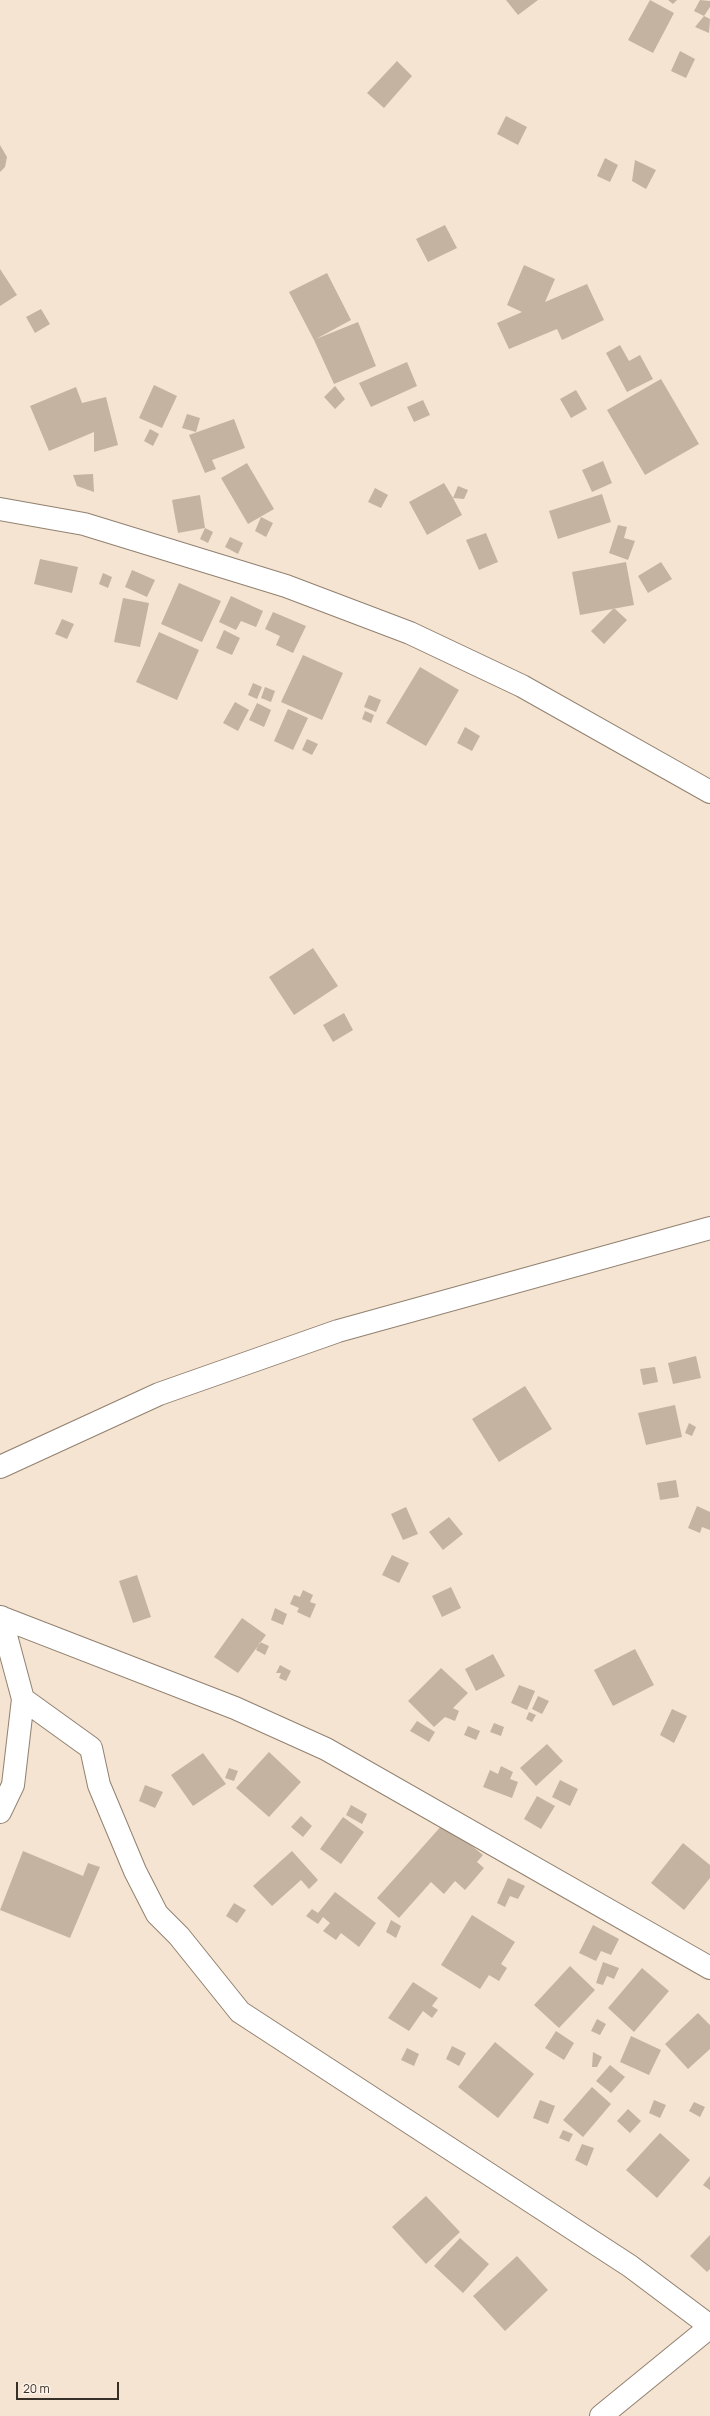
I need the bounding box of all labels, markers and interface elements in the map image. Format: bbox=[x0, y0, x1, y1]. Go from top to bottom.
scale bar bbox=[18, 2374, 121, 2400]
text: 20 m bbox=[23, 2380, 50, 2397]

